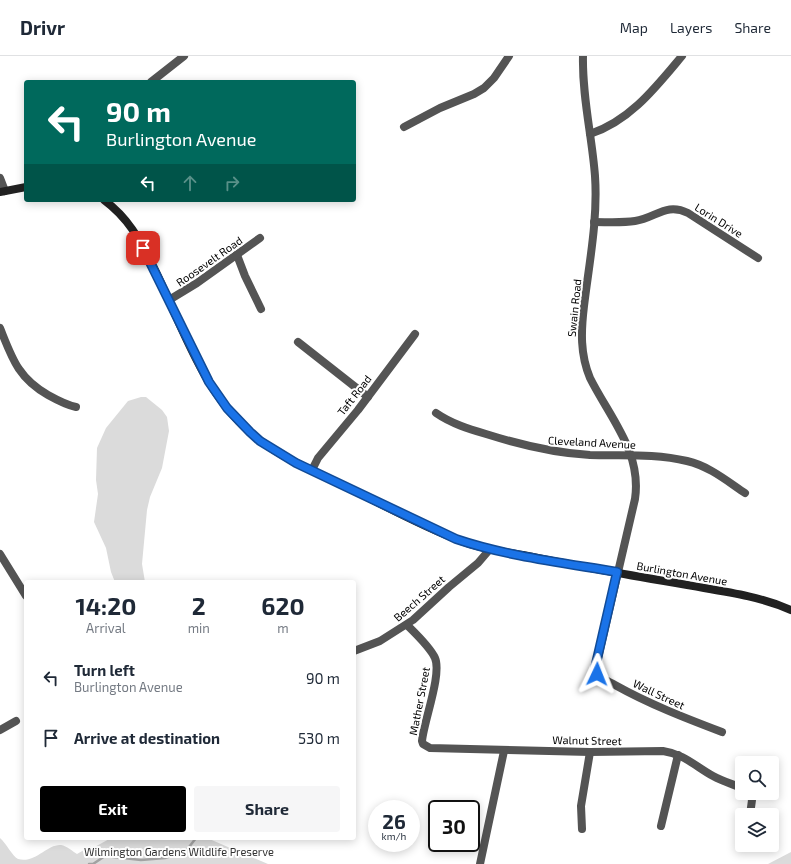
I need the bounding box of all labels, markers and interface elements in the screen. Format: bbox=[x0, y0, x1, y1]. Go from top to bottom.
text: Drivr bbox=[20, 16, 65, 39]
text: Map bbox=[620, 19, 648, 36]
text: Layers bbox=[670, 19, 712, 36]
text: Share bbox=[734, 19, 771, 36]
text: 90 m bbox=[106, 94, 171, 128]
icon: left bbox=[40, 96, 92, 148]
text: Burlington Avenue bbox=[106, 128, 256, 150]
icon: left bbox=[137, 172, 159, 194]
icon: ahead bbox=[179, 172, 201, 194]
icon: right bbox=[221, 172, 243, 194]
street label: Lorin Drive bbox=[693, 200, 745, 240]
pin bbox=[126, 231, 160, 265]
street label: Roosevelt Road bbox=[174, 233, 244, 289]
icon: arrive bbox=[132, 237, 154, 259]
street label: Swain Road bbox=[564, 278, 584, 338]
street label: Taft Road bbox=[334, 372, 374, 418]
street label: Cleveland Avenue bbox=[548, 433, 636, 451]
street label: Burlington Avenue bbox=[636, 559, 728, 587]
street label: Beech Street bbox=[391, 572, 447, 624]
text: 14:20 bbox=[75, 591, 136, 620]
text: 2 bbox=[192, 591, 206, 620]
text: 620 bbox=[261, 591, 305, 620]
text: Arrival bbox=[86, 620, 126, 636]
text: min bbox=[188, 620, 210, 636]
text: m bbox=[277, 620, 289, 636]
position arrow bbox=[576, 653, 618, 695]
text: Turn left bbox=[74, 661, 135, 679]
street label: Mather Street bbox=[406, 666, 432, 736]
icon: left bbox=[40, 667, 62, 689]
text: 90 m bbox=[306, 669, 340, 687]
street label: Wall Street bbox=[631, 676, 687, 712]
text: Burlington Avenue bbox=[74, 679, 183, 695]
icon: arrive bbox=[40, 727, 62, 749]
text: Arrive at destination bbox=[74, 729, 220, 747]
text: 530 m bbox=[298, 729, 340, 747]
street label: Walnut Street bbox=[552, 733, 622, 747]
map controls bbox=[735, 756, 779, 852]
button: search bbox=[735, 756, 779, 800]
button: Exit bbox=[40, 786, 186, 832]
button: Share bbox=[194, 786, 340, 832]
speed limit sign: 30 bbox=[428, 800, 480, 852]
button: layers bbox=[735, 808, 779, 852]
text: 26 bbox=[382, 809, 406, 833]
text: km/h bbox=[382, 830, 406, 842]
park label: Wilmington Gardens Wildlife Preserve bbox=[84, 845, 274, 858]

